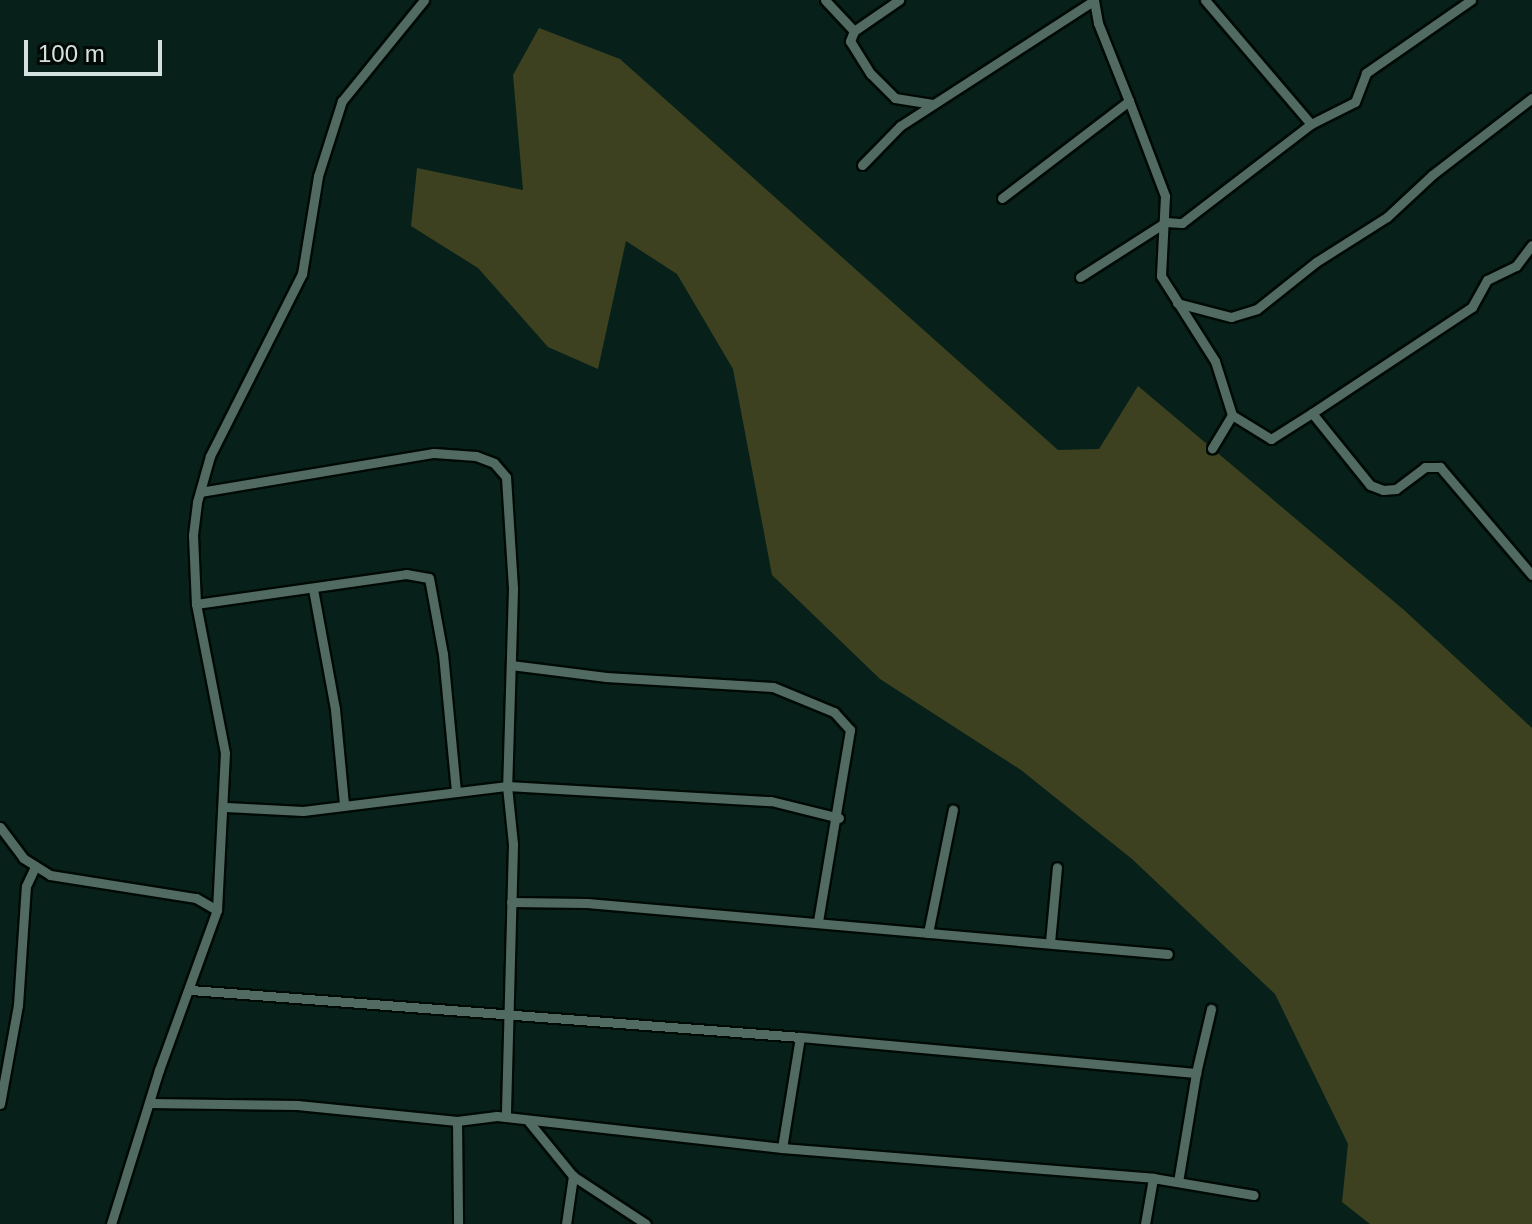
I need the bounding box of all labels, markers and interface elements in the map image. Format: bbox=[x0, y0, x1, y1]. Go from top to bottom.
scale bar bbox=[28, 24, 166, 74]
text: 100 m bbox=[38, 40, 105, 67]

